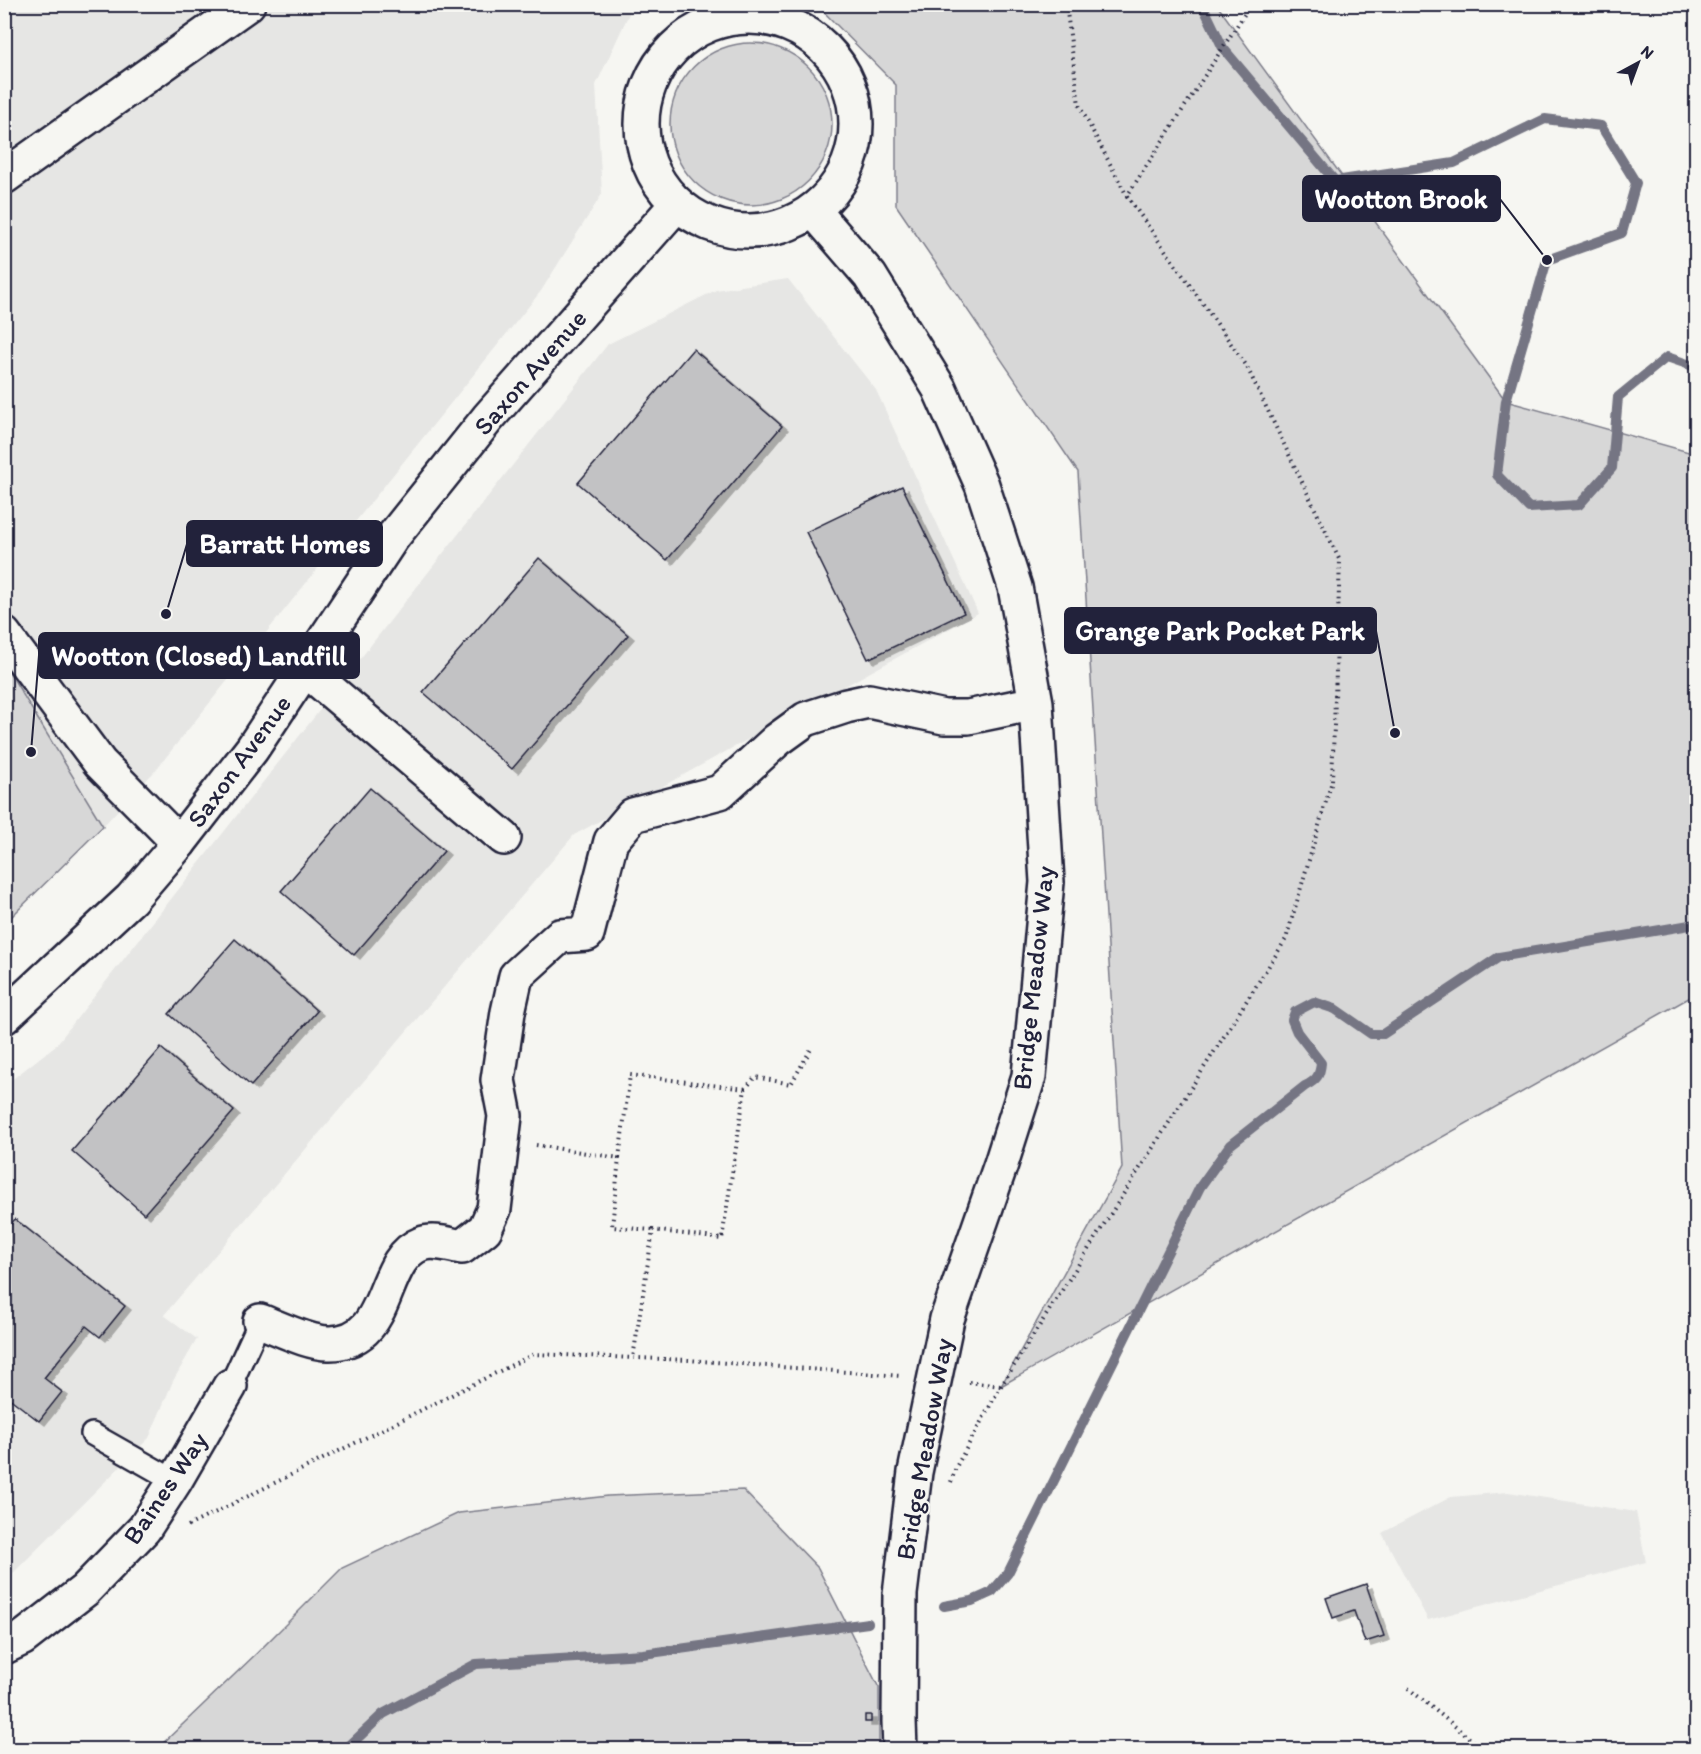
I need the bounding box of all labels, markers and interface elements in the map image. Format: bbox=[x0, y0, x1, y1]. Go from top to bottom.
north arrow bbox=[1608, 33, 1668, 93]
text: N bbox=[1637, 41, 1658, 63]
callout: Wootton Brook bbox=[1303, 176, 1500, 221]
text: Wootton Brook bbox=[1314, 182, 1489, 215]
street label: Saxon Avenue bbox=[467, 302, 593, 442]
callout: Barratt Homes bbox=[187, 521, 382, 566]
text: Barratt Homes bbox=[199, 527, 371, 560]
callout: Grange Park Pocket Park bbox=[1065, 608, 1376, 653]
text: Grange Park Pocket Park bbox=[1075, 614, 1366, 647]
callout: Wootton (Closed) Landfill bbox=[39, 633, 359, 678]
text: Wootton (Closed) Landfill bbox=[51, 639, 347, 672]
street label: Saxon Avenue bbox=[180, 688, 298, 834]
street label: Bridge Meadow Way bbox=[1005, 865, 1061, 1091]
street label: Bridge Meadow Way bbox=[889, 1335, 959, 1563]
street label: Baines Way bbox=[116, 1426, 214, 1550]

